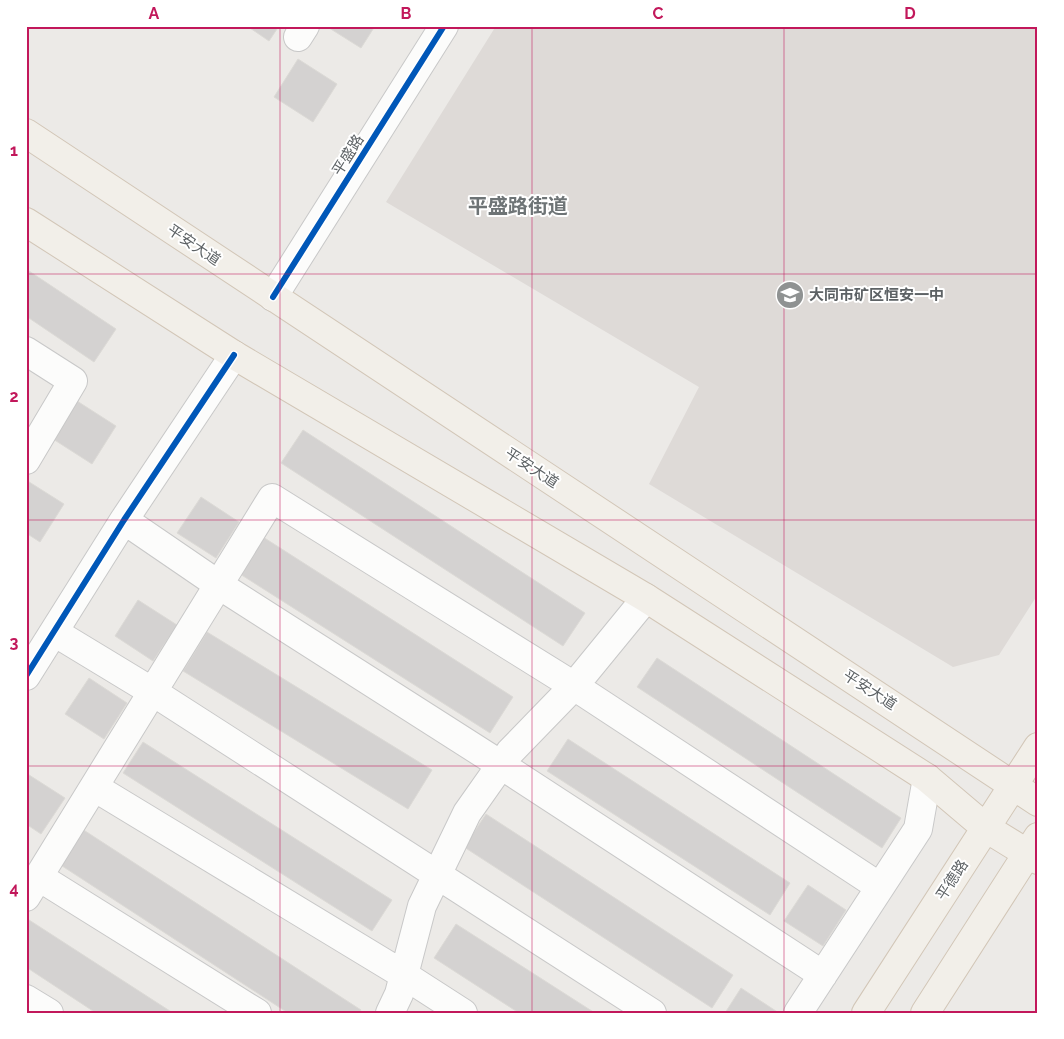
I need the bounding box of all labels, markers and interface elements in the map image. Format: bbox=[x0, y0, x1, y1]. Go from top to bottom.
text: A bbox=[149, 4, 160, 23]
text: B bbox=[401, 4, 412, 23]
text: C bbox=[653, 4, 664, 23]
text: D bbox=[904, 4, 916, 23]
street label: 平盛路 bbox=[328, 131, 368, 179]
text: 1 bbox=[10, 141, 18, 160]
district label: 平盛路街道 bbox=[468, 194, 568, 218]
street label: 平安大道 bbox=[164, 221, 224, 269]
school or university icon: 大同市矿区恒安一中 bbox=[775, 280, 805, 310]
place label: 大同市矿区恒安一中 bbox=[809, 286, 944, 304]
text: 2 bbox=[9, 387, 19, 406]
street label: 平安大道 bbox=[502, 444, 562, 492]
text: 3 bbox=[10, 633, 19, 652]
street label: 平安大道 bbox=[840, 666, 900, 714]
street label: 平德路 bbox=[932, 856, 972, 904]
text: 4 bbox=[9, 879, 19, 898]

